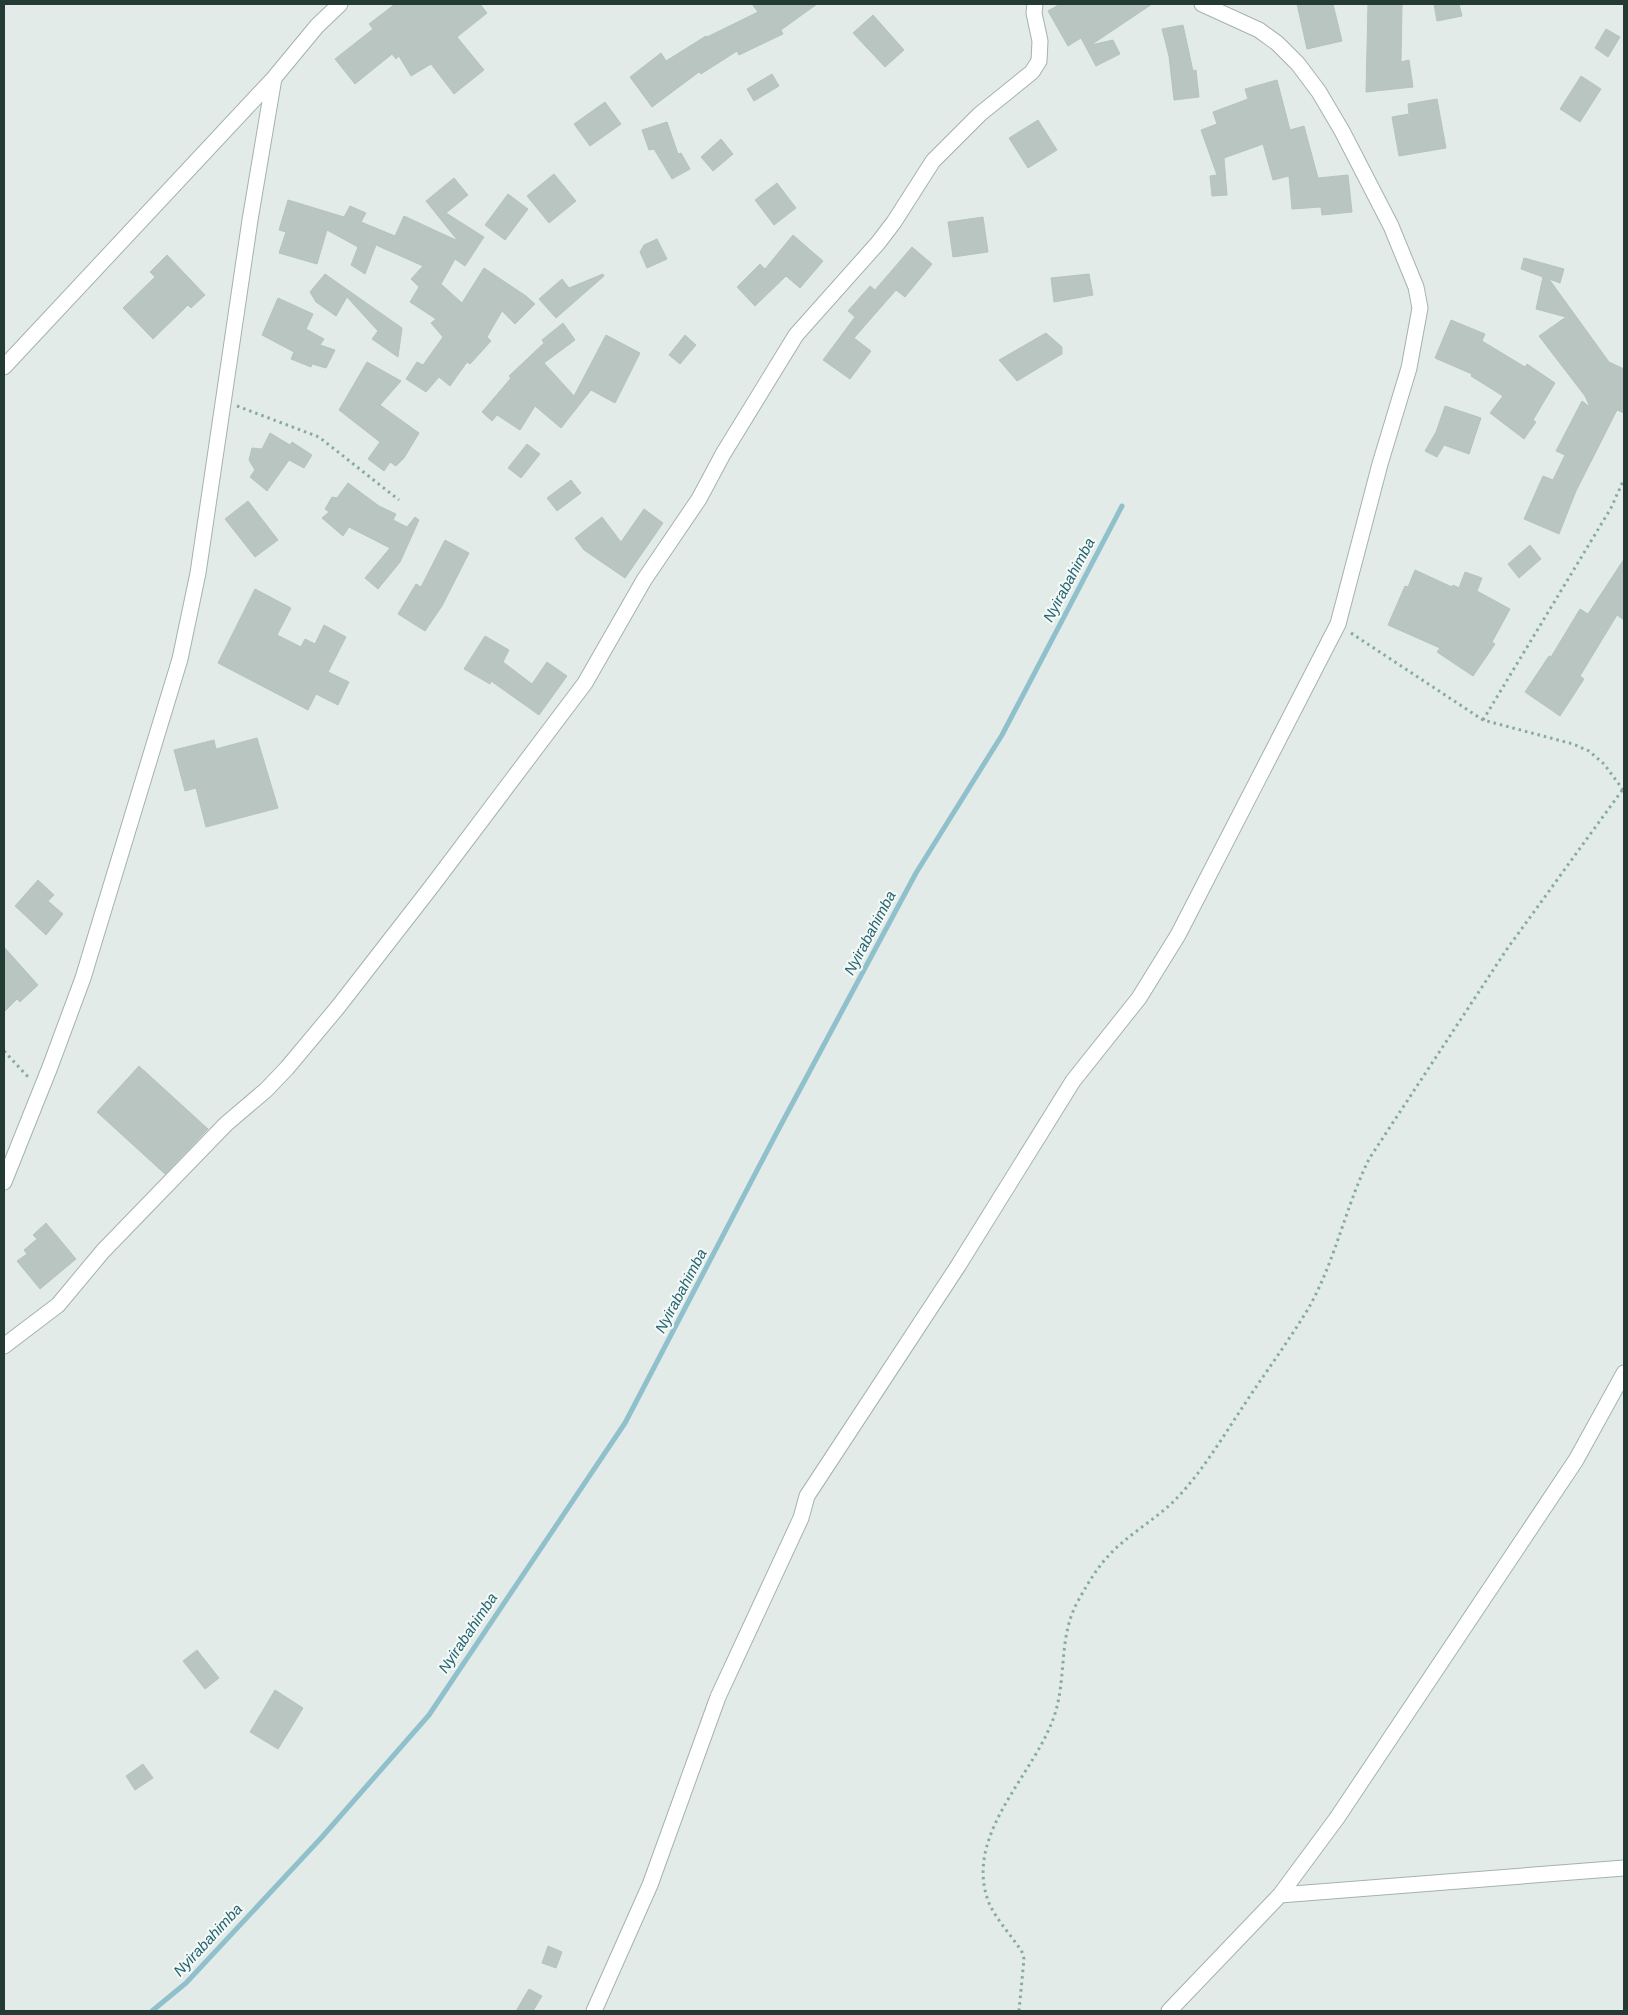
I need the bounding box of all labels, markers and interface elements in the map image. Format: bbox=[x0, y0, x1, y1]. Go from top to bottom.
water label: Nyirabahimba bbox=[1039, 535, 1098, 625]
water label: Nyirabahimba bbox=[840, 888, 899, 978]
water label: Nyirabahimba bbox=[651, 1246, 710, 1336]
water label: Nyirabahimba bbox=[435, 1590, 501, 1676]
water label: Nyirabahimba bbox=[170, 1900, 245, 1979]

